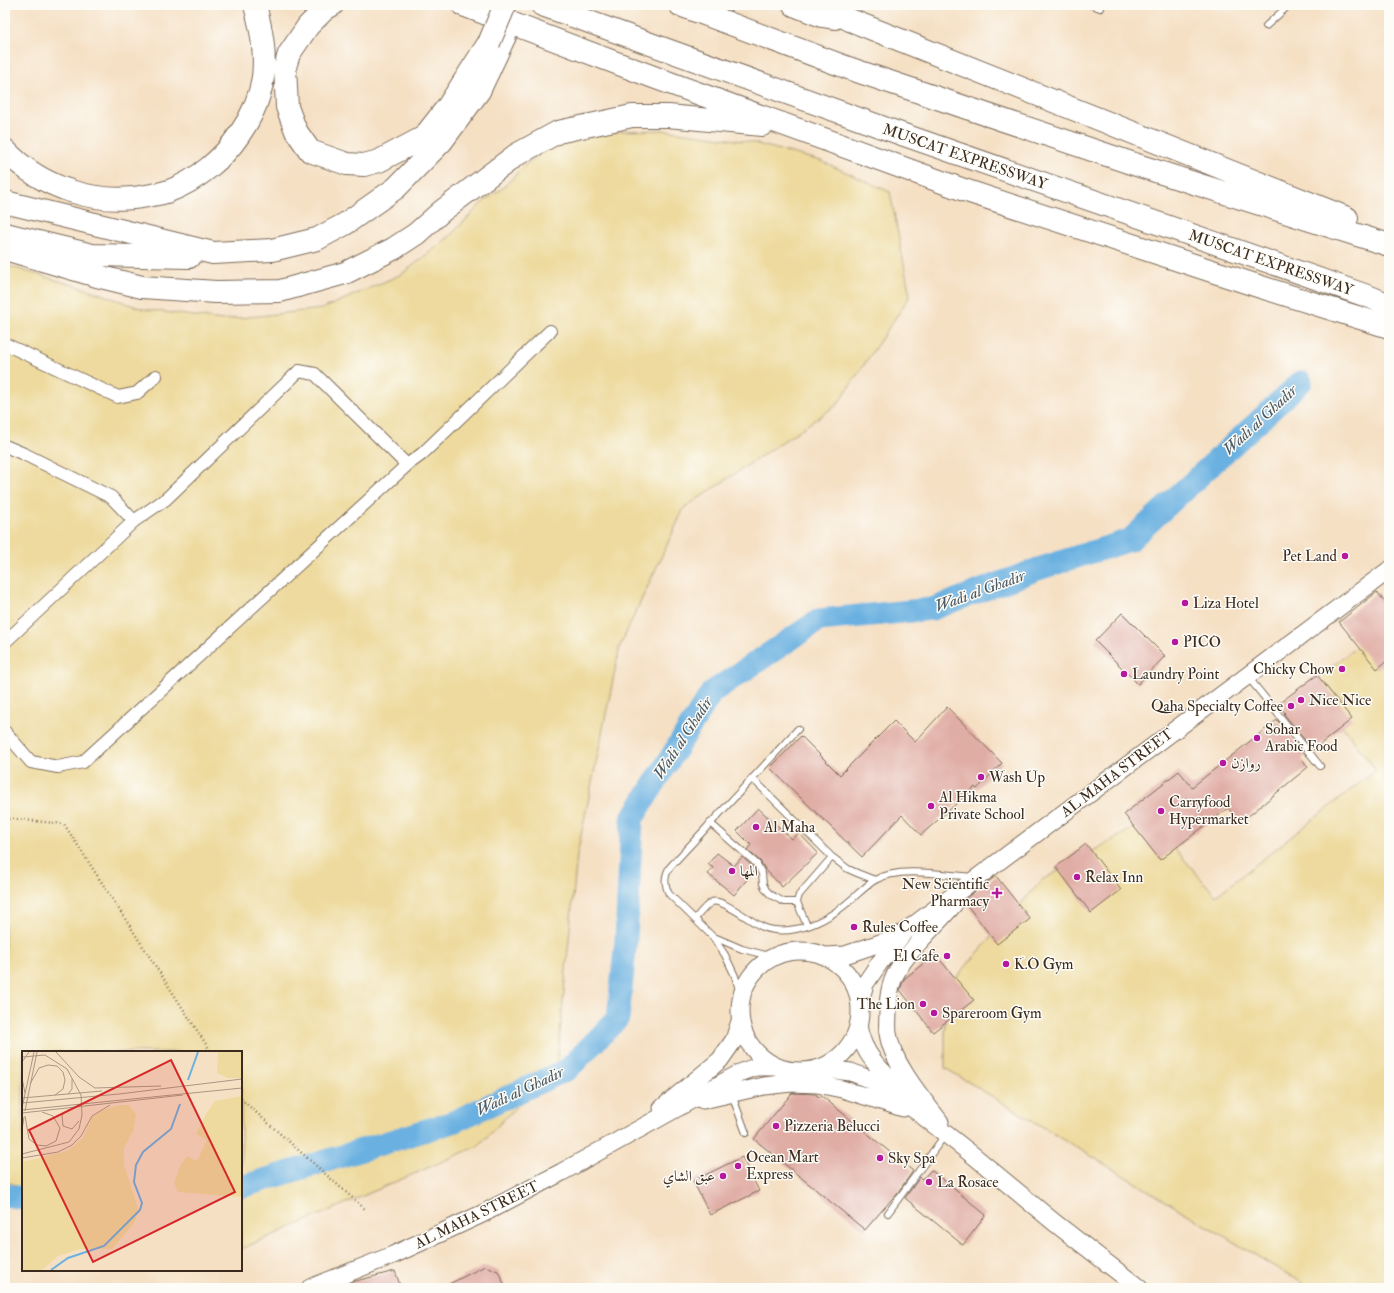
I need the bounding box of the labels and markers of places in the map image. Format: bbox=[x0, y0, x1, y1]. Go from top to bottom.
place label: Pet Land bbox=[1282, 547, 1338, 566]
marker: Pet Land bbox=[1340, 551, 1350, 561]
place label: Liza Hotel bbox=[1193, 594, 1259, 613]
marker: Liza Hotel bbox=[1180, 598, 1190, 608]
place label: PICO bbox=[1183, 633, 1221, 652]
marker: PICO bbox=[1170, 637, 1180, 647]
place label: Chicky Chow bbox=[1253, 660, 1335, 679]
marker: Chicky Chow bbox=[1337, 664, 1347, 674]
place label: Laundry Point bbox=[1132, 665, 1219, 684]
marker: Laundry Point bbox=[1119, 669, 1129, 679]
place label: Nice Nice bbox=[1309, 691, 1371, 710]
marker: Nice Nice bbox=[1296, 695, 1306, 705]
place label: Qaha Specialty Coffee bbox=[1151, 697, 1283, 717]
marker: Qaha Specialty Coffee bbox=[1286, 701, 1296, 711]
place label: Sohar Arabic Food bbox=[1264, 720, 1338, 756]
marker: Sohar Arabic Food bbox=[1252, 733, 1262, 743]
place label: روازن bbox=[1231, 754, 1261, 773]
marker: روازن bbox=[1218, 758, 1228, 768]
place label: Wash Up bbox=[988, 768, 1045, 788]
marker: Wash Up bbox=[976, 772, 986, 782]
place label: Al Hikma Private School bbox=[938, 788, 1025, 824]
place label: Carryfood Hypermarket bbox=[1169, 793, 1249, 830]
marker: Al Hikma Private School bbox=[926, 801, 936, 811]
marker: Carryfood Hypermarket bbox=[1156, 806, 1166, 816]
place label: Al Maha bbox=[763, 818, 816, 837]
marker: Al Maha bbox=[751, 822, 761, 832]
place label: المها bbox=[740, 862, 758, 881]
marker: المها bbox=[727, 866, 737, 876]
place label: Relax Inn bbox=[1085, 868, 1144, 887]
marker: Relax Inn bbox=[1072, 872, 1082, 882]
place label: New Scientific Pharmacy bbox=[902, 875, 989, 911]
marker: New Scientific Pharmacy bbox=[992, 888, 1002, 898]
place label: Rules Coffee bbox=[862, 918, 938, 937]
marker: Rules Coffee bbox=[849, 922, 859, 932]
place label: El Cafe bbox=[893, 947, 939, 966]
marker: El Cafe bbox=[942, 951, 952, 961]
place label: K.O Gym bbox=[1014, 955, 1074, 974]
marker: K.O Gym bbox=[1001, 959, 1011, 969]
place label: The Lion bbox=[857, 995, 915, 1014]
marker: The Lion bbox=[918, 999, 928, 1009]
place label: Spareroom Gym bbox=[942, 1004, 1042, 1024]
marker: Spareroom Gym bbox=[929, 1008, 939, 1018]
place label: Pizzeria Belucci bbox=[784, 1117, 880, 1136]
marker: Pizzeria Belucci bbox=[771, 1121, 781, 1131]
place label: Ocean Mart Express bbox=[746, 1148, 819, 1185]
place label: Sky Spa bbox=[888, 1149, 936, 1169]
marker: Sky Spa bbox=[875, 1153, 885, 1163]
marker: Ocean Mart Express bbox=[733, 1161, 743, 1171]
place label: عبق الشاي bbox=[663, 1167, 715, 1188]
marker: عبق الشاي bbox=[718, 1171, 728, 1181]
place label: La Rosace bbox=[937, 1173, 999, 1192]
marker: La Rosace bbox=[924, 1177, 934, 1187]

